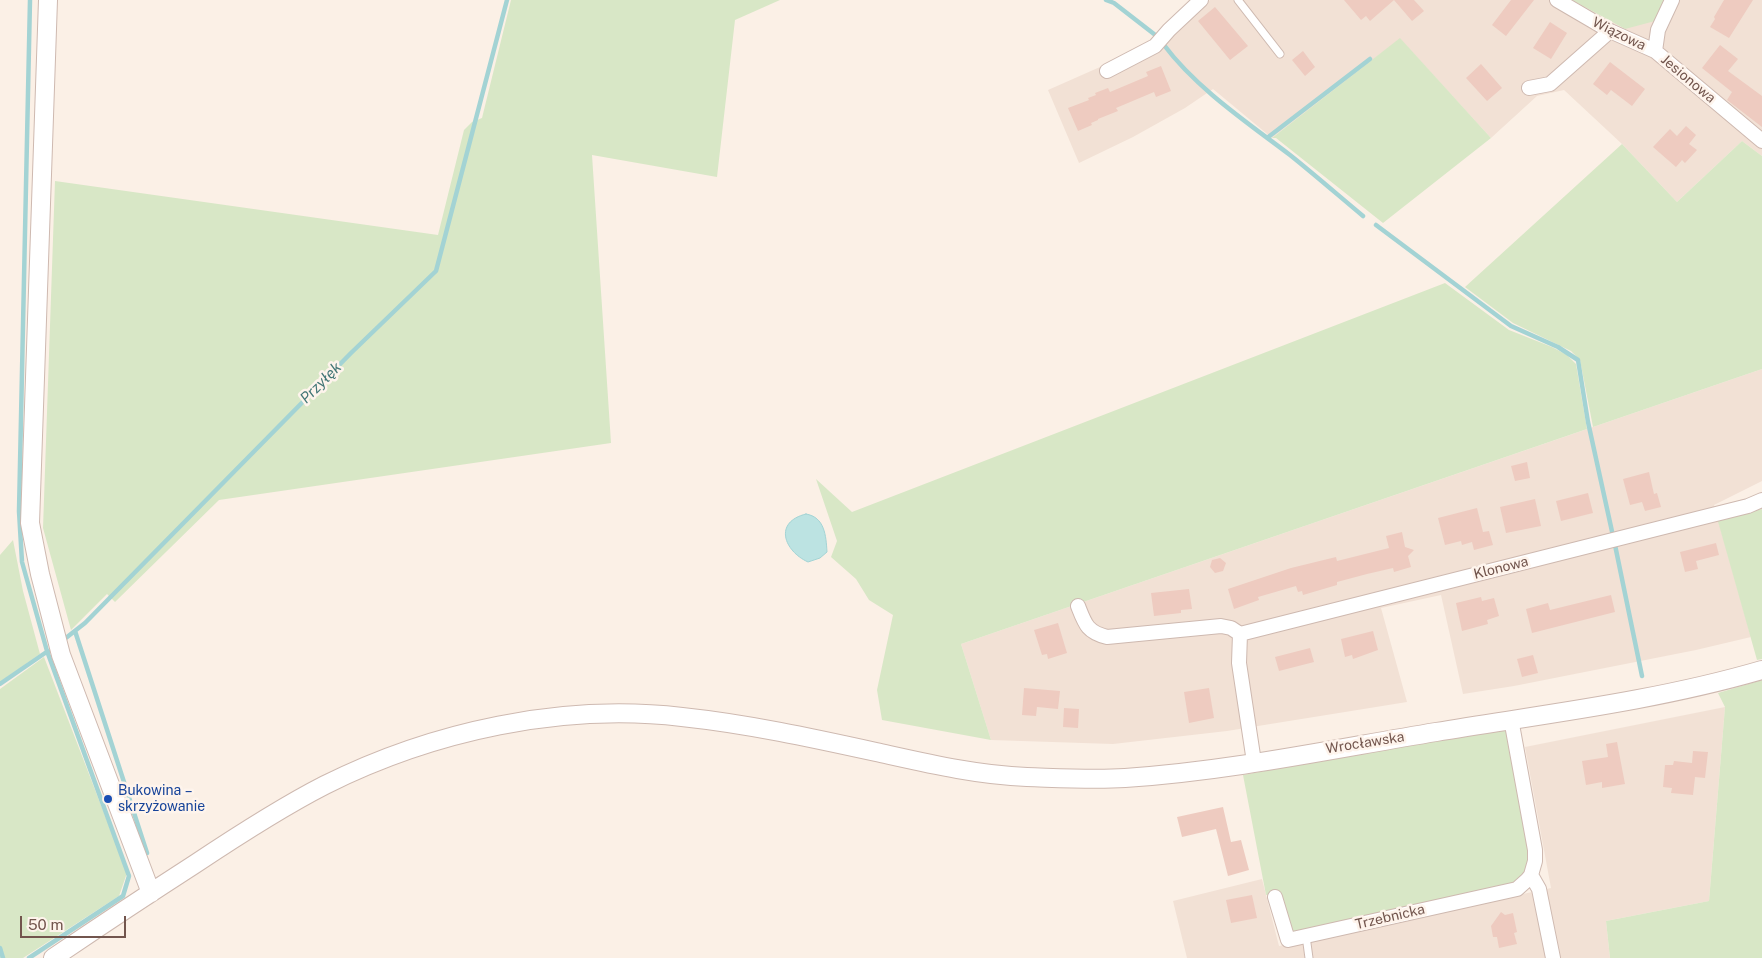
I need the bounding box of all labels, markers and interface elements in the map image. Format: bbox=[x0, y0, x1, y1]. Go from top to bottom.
street label: Wiązowa bbox=[1589, 14, 1649, 54]
street label: Jesionowa bbox=[1657, 51, 1719, 107]
water label: Przyłęk bbox=[297, 359, 345, 407]
street label: Klonowa bbox=[1472, 553, 1530, 583]
street label: Wrocławska bbox=[1324, 728, 1406, 758]
place label: Bukowina – skrzyżowanie bbox=[118, 783, 205, 816]
marker: Bukowina – skrzyżowanie bbox=[102, 793, 114, 805]
street label: Trzebnicka bbox=[1354, 901, 1426, 933]
scale bar bbox=[22, 906, 129, 938]
text: 50 m bbox=[28, 916, 63, 933]

